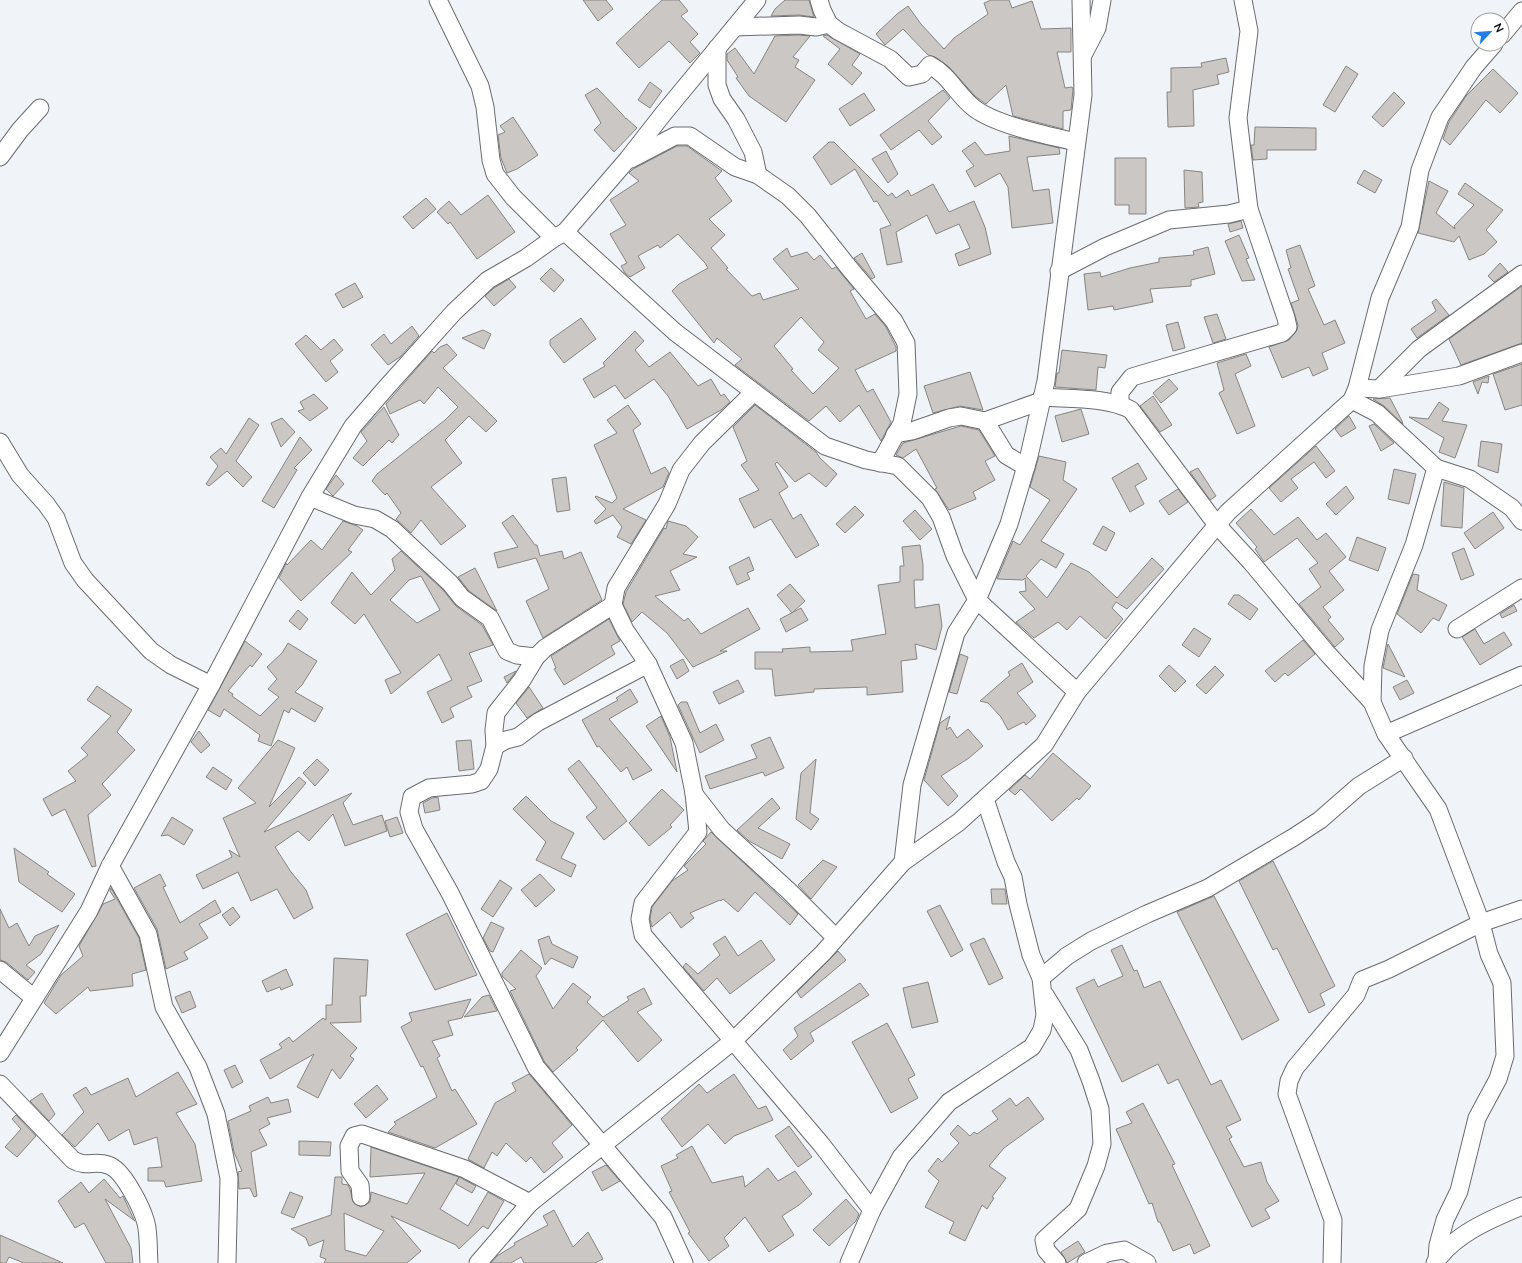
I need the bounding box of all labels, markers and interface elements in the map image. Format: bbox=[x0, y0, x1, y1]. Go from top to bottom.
north arrow bbox=[1470, 12, 1510, 52]
text: N bbox=[1491, 21, 1507, 34]

